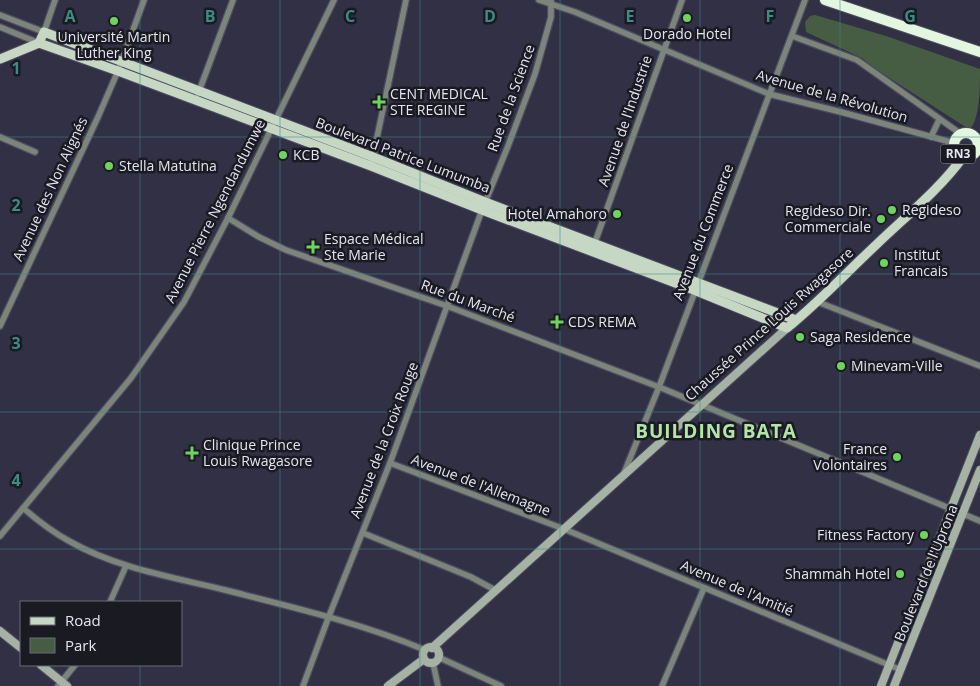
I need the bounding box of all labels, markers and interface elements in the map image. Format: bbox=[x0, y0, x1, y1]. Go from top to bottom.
text: A bbox=[64, 5, 76, 27]
text: B bbox=[205, 5, 215, 27]
text: C bbox=[345, 5, 355, 27]
text: D bbox=[484, 5, 496, 27]
text: E bbox=[626, 5, 635, 27]
text: F bbox=[766, 5, 774, 27]
text: G bbox=[904, 5, 916, 27]
marker: Dorado Hotel bbox=[681, 12, 693, 24]
marker: Université Martin Luther King bbox=[108, 15, 120, 27]
place label: Dorado Hotel bbox=[643, 24, 731, 43]
place label: Université Martin Luther King bbox=[58, 27, 170, 62]
street label: Rue de la Science bbox=[482, 42, 539, 154]
street label: Avenue de l'Industrie bbox=[593, 53, 656, 189]
text: 1 bbox=[11, 57, 21, 79]
street label: Avenue de la Révolution bbox=[754, 65, 910, 126]
place label: CENT MEDICAL STE REGINE bbox=[390, 84, 488, 119]
marker: CENT MEDICAL STE REGINE bbox=[372, 95, 386, 109]
street label: Boulevard Patrice Lumumba bbox=[313, 112, 493, 197]
street label: Avenue des Non Alignés bbox=[8, 113, 91, 264]
street label: Avenue Pierre Ngendandumwe bbox=[160, 116, 269, 306]
road number: RN3 bbox=[940, 144, 976, 164]
place label: KCB bbox=[293, 145, 319, 164]
marker: KCB bbox=[277, 149, 289, 161]
place label: Stella Matutina bbox=[119, 156, 217, 175]
marker: Stella Matutina bbox=[103, 160, 115, 172]
street label: Avenue du Commerce bbox=[668, 161, 737, 303]
text: 2 bbox=[11, 194, 21, 216]
place label: Regideso bbox=[902, 200, 961, 219]
place label: Regideso Dir. Commerciale bbox=[785, 201, 871, 236]
place label: Hotel Amahoro bbox=[507, 204, 607, 223]
marker: Regideso bbox=[886, 204, 898, 216]
marker: Hotel Amahoro bbox=[611, 208, 623, 220]
marker: Regideso Dir. Commerciale bbox=[875, 213, 887, 225]
place label: Espace Médical Ste Marie bbox=[324, 229, 424, 264]
marker: Espace Médical Ste Marie bbox=[306, 240, 320, 254]
street label: Chaussée Prince Louis Rwagasore bbox=[680, 243, 857, 404]
place label: Institut Francais bbox=[894, 245, 948, 280]
marker: Institut Francais bbox=[878, 257, 890, 269]
street label: Rue du Marché bbox=[419, 275, 518, 326]
place label: CDS REMA bbox=[568, 312, 636, 331]
marker: CDS REMA bbox=[550, 315, 564, 329]
place label: Saga Residence bbox=[810, 327, 911, 346]
marker: Saga Residence bbox=[794, 331, 806, 343]
text: 3 bbox=[11, 332, 21, 354]
place label: Minevam-Ville bbox=[851, 356, 943, 375]
street label: Avenue de la Croix Rouge bbox=[345, 359, 422, 521]
marker: Minevam-Ville bbox=[835, 360, 847, 372]
district label: BUILDING BATA bbox=[635, 418, 797, 444]
place label: Clinique Prince Louis Rwagasore bbox=[203, 435, 313, 470]
place label: France Volontaires bbox=[813, 439, 887, 474]
marker: Clinique Prince Louis Rwagasore bbox=[185, 446, 199, 460]
street label: Avenue de l'Allemagne bbox=[409, 449, 554, 520]
marker: France Volontaires bbox=[891, 451, 903, 463]
text: 4 bbox=[11, 469, 21, 491]
street label: Boulevard de l'Uprona bbox=[889, 502, 962, 644]
place label: Fitness Factory bbox=[817, 525, 915, 544]
marker: Fitness Factory bbox=[918, 529, 930, 541]
street label: Avenue de l'Amitié bbox=[678, 555, 797, 620]
place label: Shammah Hotel bbox=[785, 564, 890, 583]
marker: Shammah Hotel bbox=[894, 568, 906, 580]
legend bbox=[20, 601, 182, 666]
text: Road bbox=[65, 610, 101, 630]
text: Park bbox=[65, 635, 96, 655]

